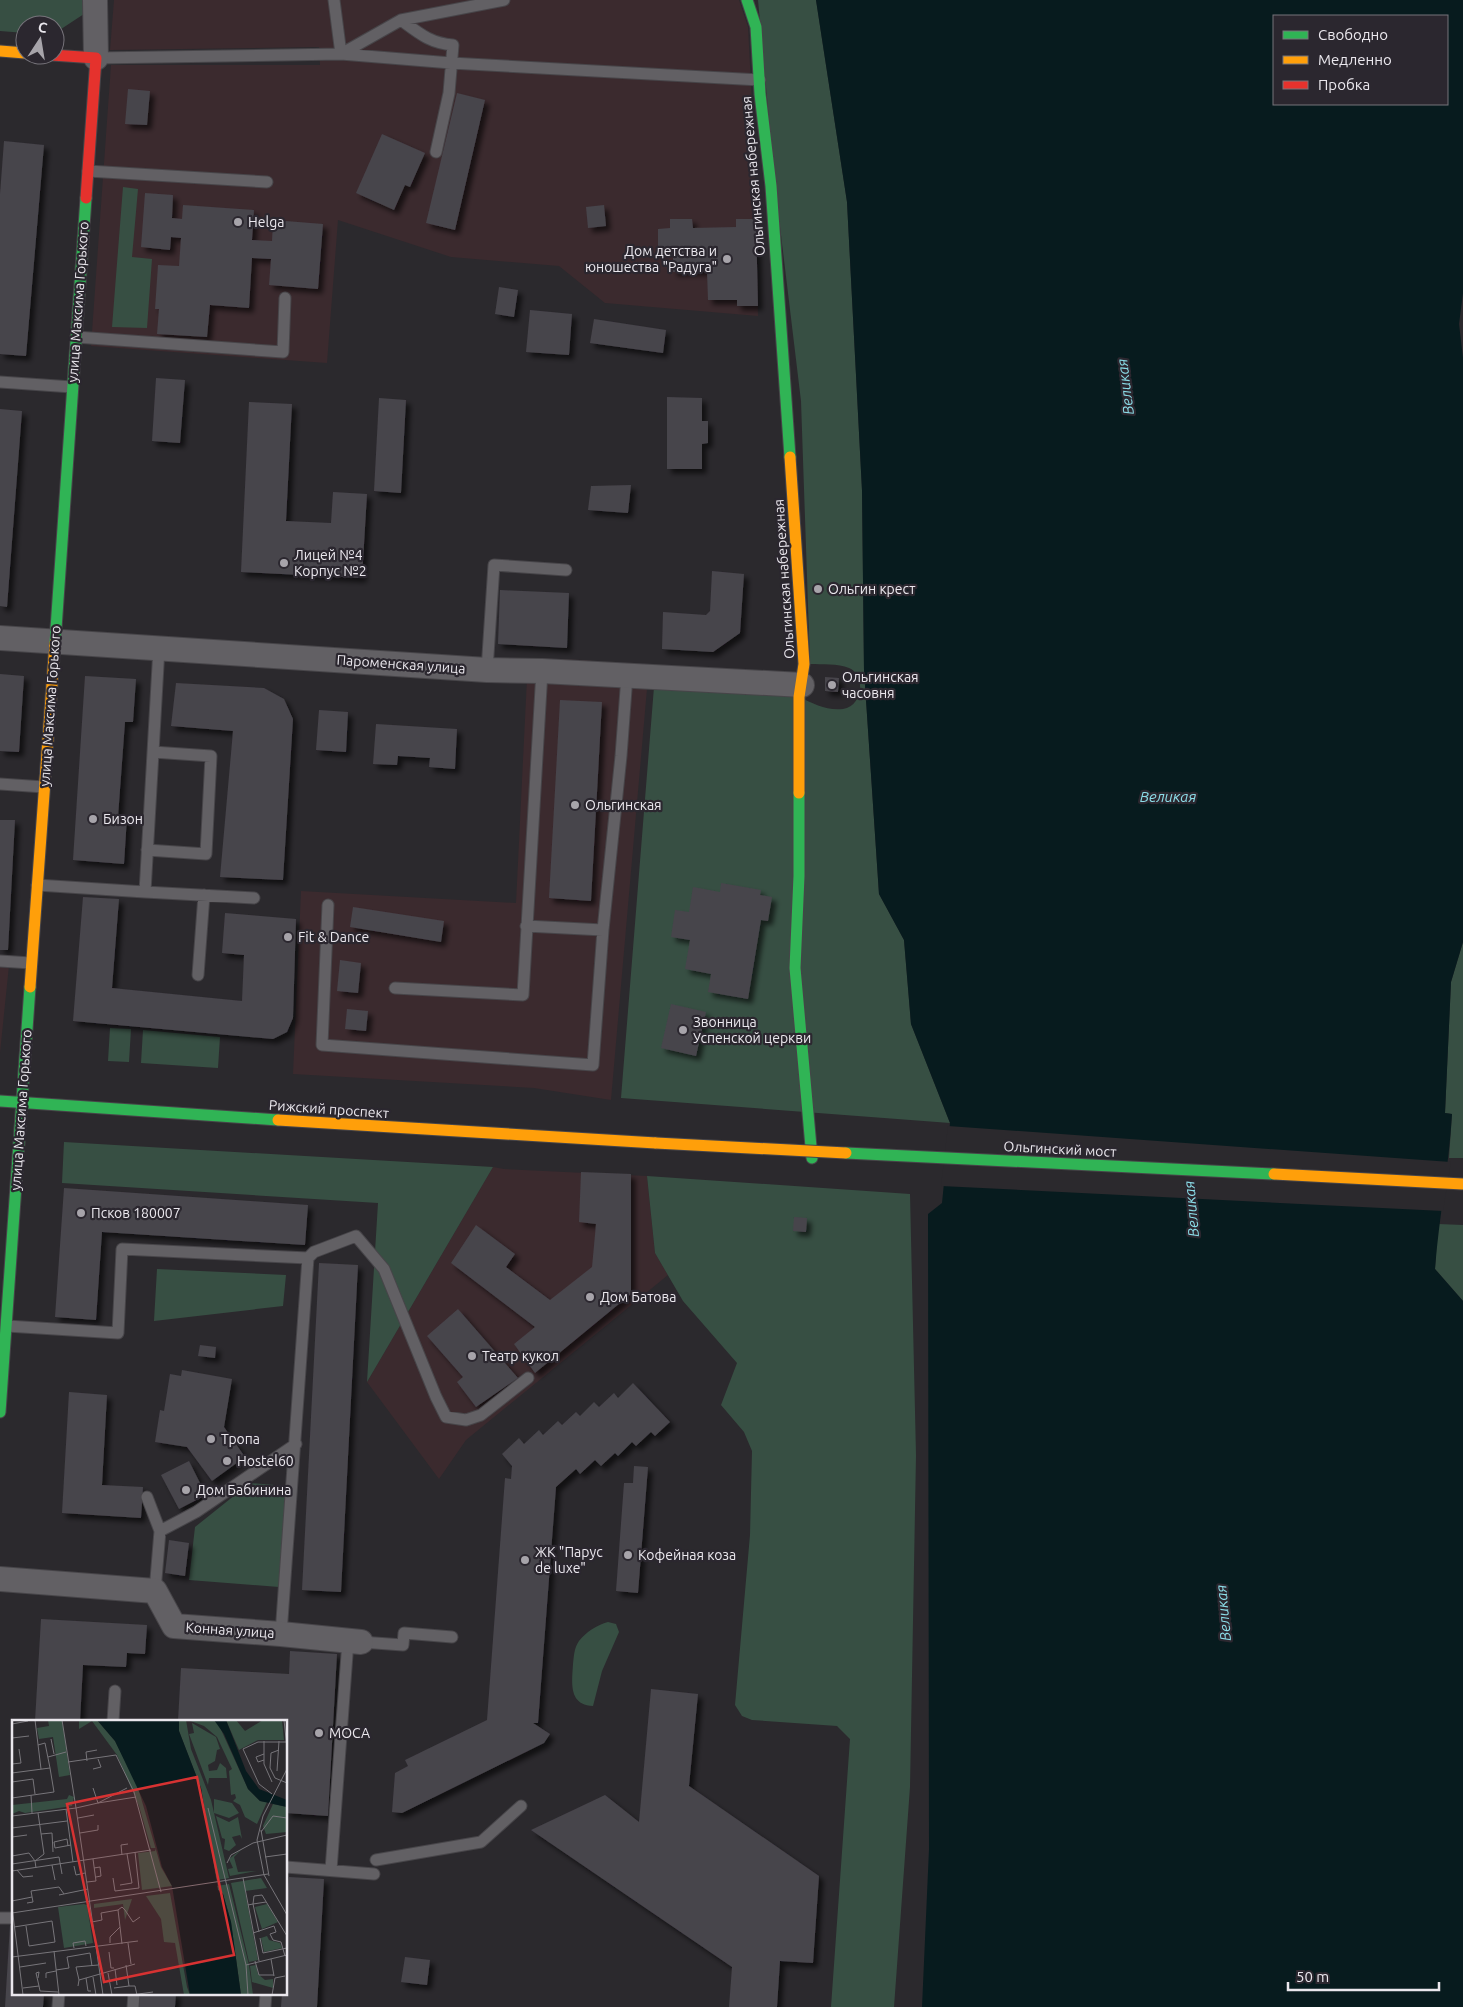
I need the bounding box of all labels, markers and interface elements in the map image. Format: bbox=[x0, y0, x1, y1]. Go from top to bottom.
north arrow bbox=[15, 15, 65, 65]
legend bbox=[1273, 15, 1448, 105]
text: С bbox=[37, 19, 49, 36]
text: Свободно bbox=[1318, 26, 1388, 43]
text: Медленно bbox=[1318, 51, 1392, 68]
text: Пробка bbox=[1318, 76, 1370, 93]
street label: Ольгинская набережная bbox=[738, 95, 768, 257]
place label: Helga bbox=[248, 214, 284, 230]
marker: Helga bbox=[232, 216, 244, 228]
street label: улица Максима Горького bbox=[64, 221, 92, 383]
place label: Дом детства и юношества "Радуга" bbox=[585, 243, 717, 275]
marker: Дом детства и юношества "Радуга" bbox=[721, 253, 733, 265]
water label: Великая bbox=[1113, 358, 1137, 416]
street label: Ольгинская набережная bbox=[770, 498, 798, 660]
place label: Лицей №4 Корпус №2 bbox=[294, 547, 367, 579]
marker: Лицей №4 Корпус №2 bbox=[278, 557, 290, 569]
place label: Ольгин крест bbox=[828, 581, 915, 597]
marker: Ольгин крест bbox=[812, 583, 824, 595]
street label: улица Максима Горького bbox=[36, 625, 64, 787]
street label: Пароменская улица bbox=[336, 652, 466, 676]
place label: Ольгинская часовня bbox=[842, 669, 919, 701]
marker: Ольгинская часовня bbox=[826, 679, 838, 691]
water label: Великая bbox=[1140, 788, 1196, 805]
place label: Ольгинская bbox=[585, 797, 662, 813]
marker: Ольгинская bbox=[569, 799, 581, 811]
place label: Бизон bbox=[103, 811, 143, 827]
marker: Бизон bbox=[87, 813, 99, 825]
place label: Fit & Dance bbox=[298, 929, 369, 945]
marker: Fit & Dance bbox=[282, 931, 294, 943]
place label: Звонница Успенской церкви bbox=[693, 1014, 811, 1046]
marker: Звонница Успенской церкви bbox=[677, 1024, 689, 1036]
street label: улица Максима Горького bbox=[7, 1029, 35, 1191]
street label: Рижский проспект bbox=[268, 1097, 390, 1121]
street label: Ольгинский мост bbox=[1003, 1138, 1117, 1160]
water label: Великая bbox=[1180, 1180, 1202, 1238]
place label: Псков 180007 bbox=[91, 1205, 181, 1221]
marker: Псков 180007 bbox=[75, 1207, 87, 1219]
place label: Дом Батова bbox=[600, 1289, 676, 1305]
marker: Дом Батова bbox=[584, 1291, 596, 1303]
place label: Театр кукол bbox=[482, 1348, 559, 1364]
marker: Театр кукол bbox=[466, 1350, 478, 1362]
place label: Тропа bbox=[221, 1431, 260, 1447]
marker: Тропа bbox=[205, 1433, 217, 1445]
place label: Hostel60 bbox=[237, 1453, 294, 1469]
marker: Hostel60 bbox=[221, 1455, 233, 1467]
place label: Дом Бабинина bbox=[196, 1482, 291, 1498]
marker: Дом Бабинина bbox=[180, 1484, 192, 1496]
place label: ЖК "Парус de luxe" bbox=[535, 1544, 603, 1576]
place label: Кофейная коза bbox=[638, 1547, 736, 1563]
marker: Кофейная коза bbox=[622, 1549, 634, 1561]
marker: ЖК "Парус de luxe" bbox=[519, 1554, 531, 1566]
water label: Великая bbox=[1212, 1584, 1234, 1642]
street label: Конная улица bbox=[185, 1619, 275, 1641]
inset map bbox=[12, 1720, 288, 1994]
place label: МОСА bbox=[329, 1725, 370, 1741]
marker: МОСА bbox=[313, 1727, 325, 1739]
scale bar bbox=[1288, 1960, 1439, 1992]
text: 50 m bbox=[1296, 1968, 1329, 1985]

